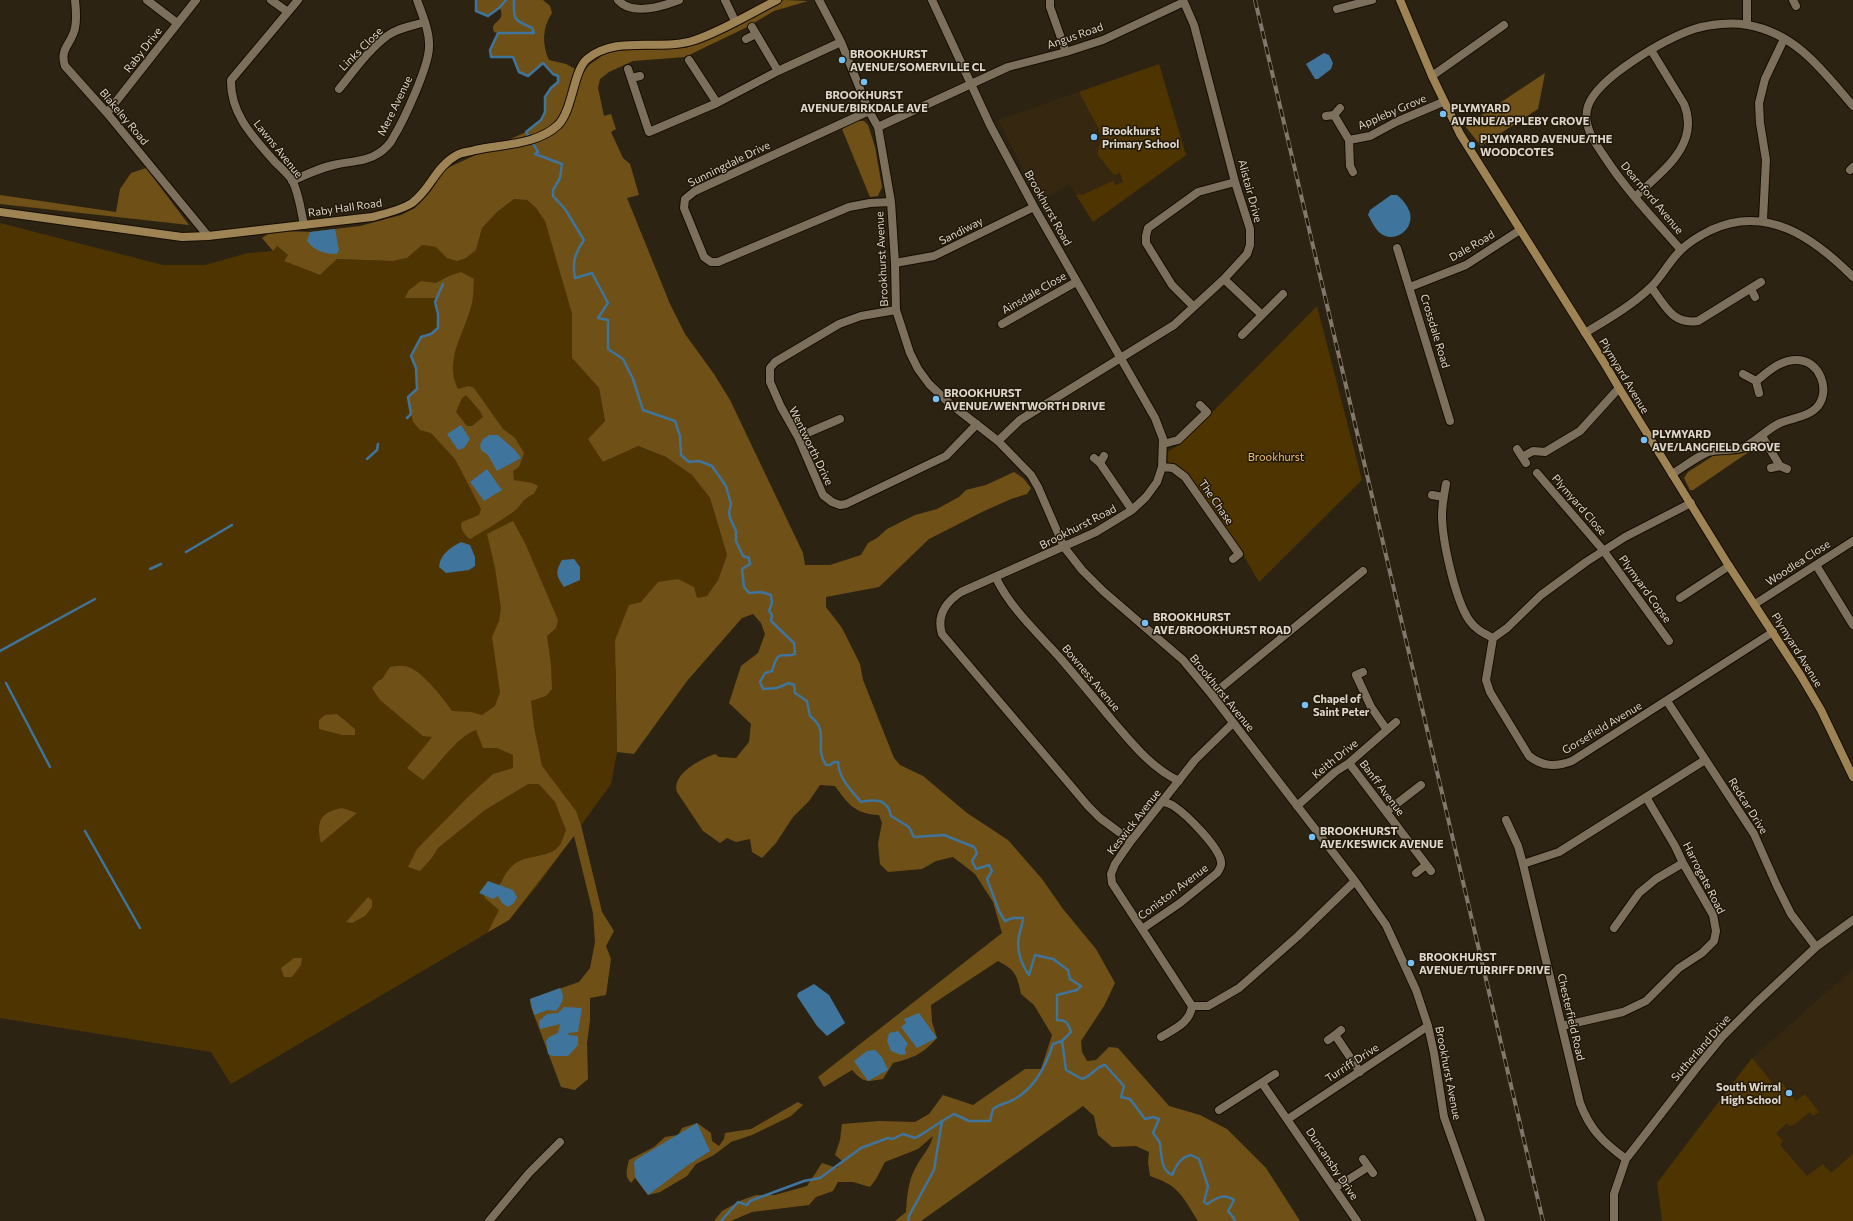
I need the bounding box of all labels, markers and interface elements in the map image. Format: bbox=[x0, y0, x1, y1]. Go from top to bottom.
street label: Angus Road bbox=[1045, 20, 1105, 52]
street label: Links Close bbox=[336, 24, 386, 74]
street label: Raby Drive bbox=[121, 25, 165, 75]
place label: BROOKHURST AVENUE/SOMERVILLE CL bbox=[850, 47, 986, 73]
marker: BROOKHURST AVENUE/SOMERVILLE CL bbox=[837, 55, 847, 65]
street label: Mere Avenue bbox=[375, 74, 415, 138]
marker: BROOKHURST AVENUE/BIRKDALE AVE bbox=[859, 77, 869, 87]
street label: Blakeley Road bbox=[97, 86, 151, 148]
place label: BROOKHURST AVENUE/BIRKDALE AVE bbox=[800, 88, 928, 114]
street label: Appleby Grove bbox=[1356, 92, 1428, 132]
place label: PLYMYARD AVENUE/APPLEBY GROVE bbox=[1451, 101, 1589, 127]
marker: PLYMYARD AVENUE/APPLEBY GROVE bbox=[1438, 109, 1448, 119]
street label: Lawns Avenue bbox=[251, 117, 305, 181]
place label: Brookhurst Primary School bbox=[1102, 124, 1179, 150]
marker: Brookhurst Primary School bbox=[1089, 132, 1099, 142]
place label: PLYMYARD AVENUE/THE WOODCOTES bbox=[1480, 132, 1612, 158]
street label: Sunningdale Drive bbox=[686, 138, 772, 190]
marker: PLYMYARD AVENUE/THE WOODCOTES bbox=[1467, 140, 1477, 150]
street label: Alistair Drive bbox=[1235, 158, 1265, 224]
street label: Dearnford Avenue bbox=[1618, 159, 1686, 237]
street label: Brookhurst Road bbox=[1022, 168, 1074, 248]
street label: Raby Hall Road bbox=[307, 196, 383, 220]
street label: Brookhurst Avenue bbox=[873, 211, 891, 307]
street label: Sandiway bbox=[937, 214, 985, 248]
street label: Dale Road bbox=[1447, 228, 1497, 264]
street label: Ainsdale Close bbox=[999, 269, 1069, 317]
street label: Crossdale Road bbox=[1417, 292, 1453, 370]
street label: Plymyard Avenue bbox=[1596, 336, 1652, 416]
place label: BROOKHURST AVENUE/WENTWORTH DRIVE bbox=[944, 386, 1105, 412]
marker: BROOKHURST AVENUE/WENTWORTH DRIVE bbox=[931, 394, 941, 404]
street label: Wentworth Drive bbox=[786, 404, 836, 488]
place label: PLYMYARD AVE/LANGFIELD GROVE bbox=[1652, 427, 1780, 453]
marker: PLYMYARD AVE/LANGFIELD GROVE bbox=[1639, 435, 1649, 445]
park label: Brookhurst bbox=[1248, 450, 1304, 464]
street label: Plymyard Close bbox=[1549, 472, 1609, 538]
street label: The Chase bbox=[1196, 477, 1236, 527]
street label: Brookhurst Road bbox=[1037, 502, 1119, 552]
street label: Woodlea Close bbox=[1763, 537, 1833, 589]
street label: Plymyard Copse bbox=[1616, 553, 1674, 625]
place label: BROOKHURST AVE/BROOKHURST ROAD bbox=[1153, 610, 1291, 636]
street label: Plymyard Avenue bbox=[1769, 610, 1825, 690]
marker: BROOKHURST AVE/BROOKHURST ROAD bbox=[1140, 618, 1150, 628]
street label: Bowness Avenue bbox=[1059, 642, 1123, 714]
street label: Brookhurst Avenue bbox=[1187, 652, 1257, 734]
place label: Chapel of Saint Peter bbox=[1313, 692, 1369, 718]
street label: Gorsefield Avenue bbox=[1560, 699, 1644, 757]
marker: Chapel of Saint Peter bbox=[1300, 700, 1310, 710]
street label: Keith Drive bbox=[1309, 737, 1361, 781]
street label: Banff Avenue bbox=[1357, 758, 1407, 818]
street label: Redcar Drive bbox=[1726, 776, 1770, 836]
street label: Keswick Avenue bbox=[1104, 787, 1164, 857]
place label: BROOKHURST AVE/KESWICK AVENUE bbox=[1320, 824, 1444, 850]
marker: BROOKHURST AVE/KESWICK AVENUE bbox=[1307, 832, 1317, 842]
street label: Harrogate Road bbox=[1680, 840, 1728, 916]
street label: Coniston Avenue bbox=[1135, 861, 1211, 923]
place label: BROOKHURST AVENUE/TURRIFF DRIVE bbox=[1419, 950, 1550, 976]
marker: BROOKHURST AVENUE/TURRIFF DRIVE bbox=[1406, 958, 1416, 968]
street label: Chesterfield Road bbox=[1555, 972, 1587, 1062]
street label: Sutherland Drive bbox=[1669, 1012, 1733, 1084]
street label: Brookhurst Avenue bbox=[1432, 1025, 1464, 1121]
street label: Turriff Drive bbox=[1323, 1041, 1381, 1085]
place label: South Wirral High School bbox=[1716, 1080, 1781, 1106]
marker: South Wirral High School bbox=[1784, 1088, 1794, 1098]
street label: Duncansby Drive bbox=[1303, 1126, 1361, 1202]

